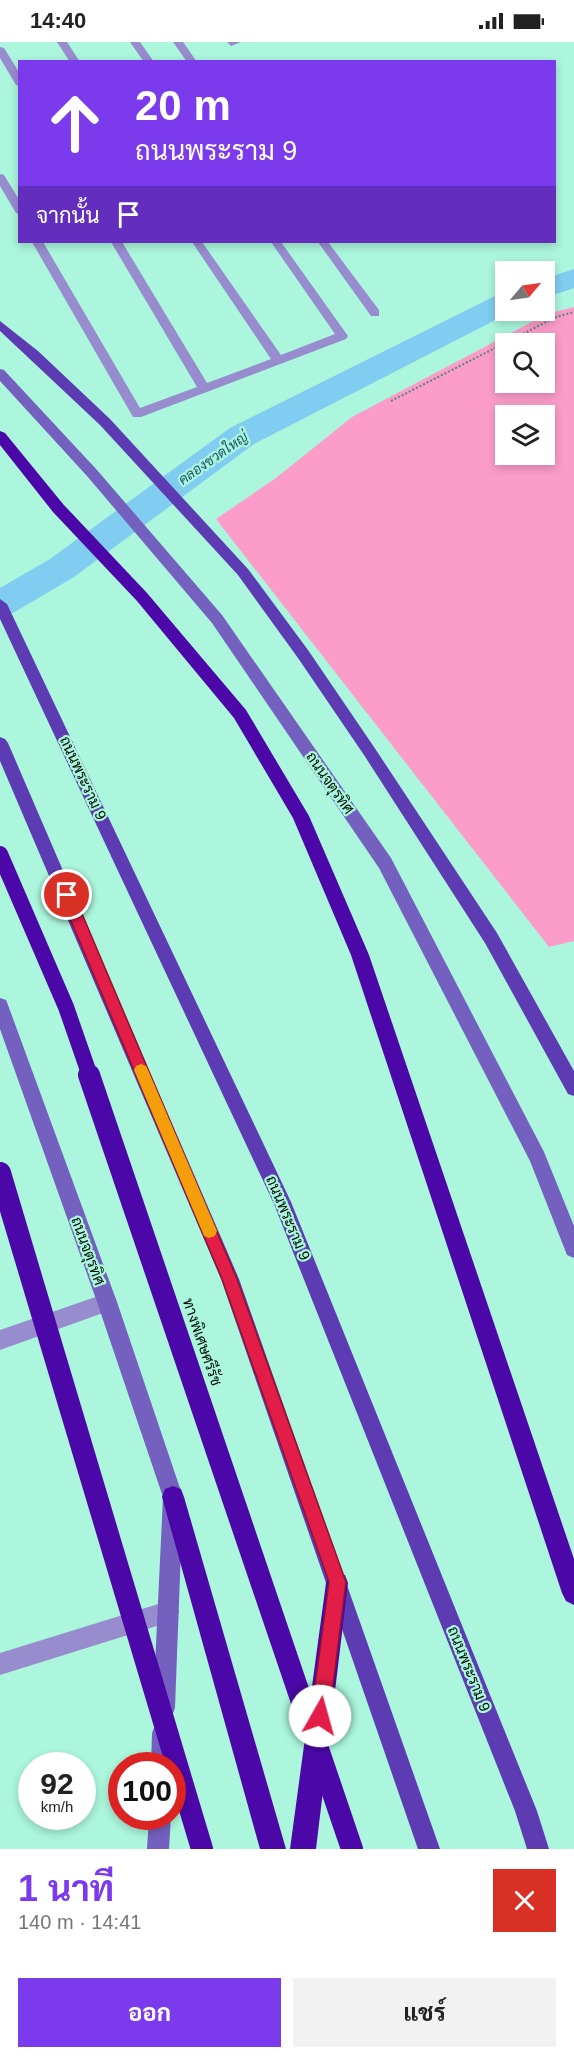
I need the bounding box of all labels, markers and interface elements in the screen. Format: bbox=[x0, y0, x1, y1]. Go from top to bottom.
text: 14:40 bbox=[30, 8, 86, 33]
text: 20 m bbox=[135, 82, 231, 129]
icon: ahead bbox=[36, 84, 114, 162]
text: ถนนพระราม 9 bbox=[135, 136, 297, 166]
icon: arrive bbox=[112, 198, 145, 231]
text: จากนั้น bbox=[36, 203, 100, 228]
north arrow bbox=[495, 261, 555, 321]
map controls bbox=[495, 261, 555, 465]
button: search bbox=[495, 333, 555, 393]
button: layers bbox=[495, 405, 555, 465]
water label: คลองชวดใหญ่ bbox=[175, 428, 252, 489]
street label: ถนนพระราม 9 bbox=[57, 733, 110, 822]
street label: ถนนจตุรทิศ bbox=[301, 749, 358, 819]
pin bbox=[41, 869, 92, 920]
icon: arrive bbox=[50, 878, 83, 911]
street label: ถนนพระราม 9 bbox=[263, 1173, 314, 1263]
street label: ถนนจตุรทิศ bbox=[65, 1214, 109, 1288]
street label: ทางพิเศษศรีรัช bbox=[180, 1296, 226, 1388]
street label: ถนนพระราม 9 bbox=[445, 1624, 494, 1714]
position arrow bbox=[288, 1684, 352, 1748]
speed limit sign: 100 bbox=[108, 1752, 186, 1830]
text: 92 bbox=[40, 1767, 74, 1800]
text: km/h bbox=[41, 1798, 73, 1815]
text: 1 นาที bbox=[18, 1868, 114, 1909]
button: close bbox=[493, 1869, 556, 1932]
text: 140 m · 14:41 bbox=[18, 1911, 141, 1933]
button: ออก bbox=[18, 1978, 281, 2047]
button: แชร์ bbox=[293, 1978, 556, 2047]

